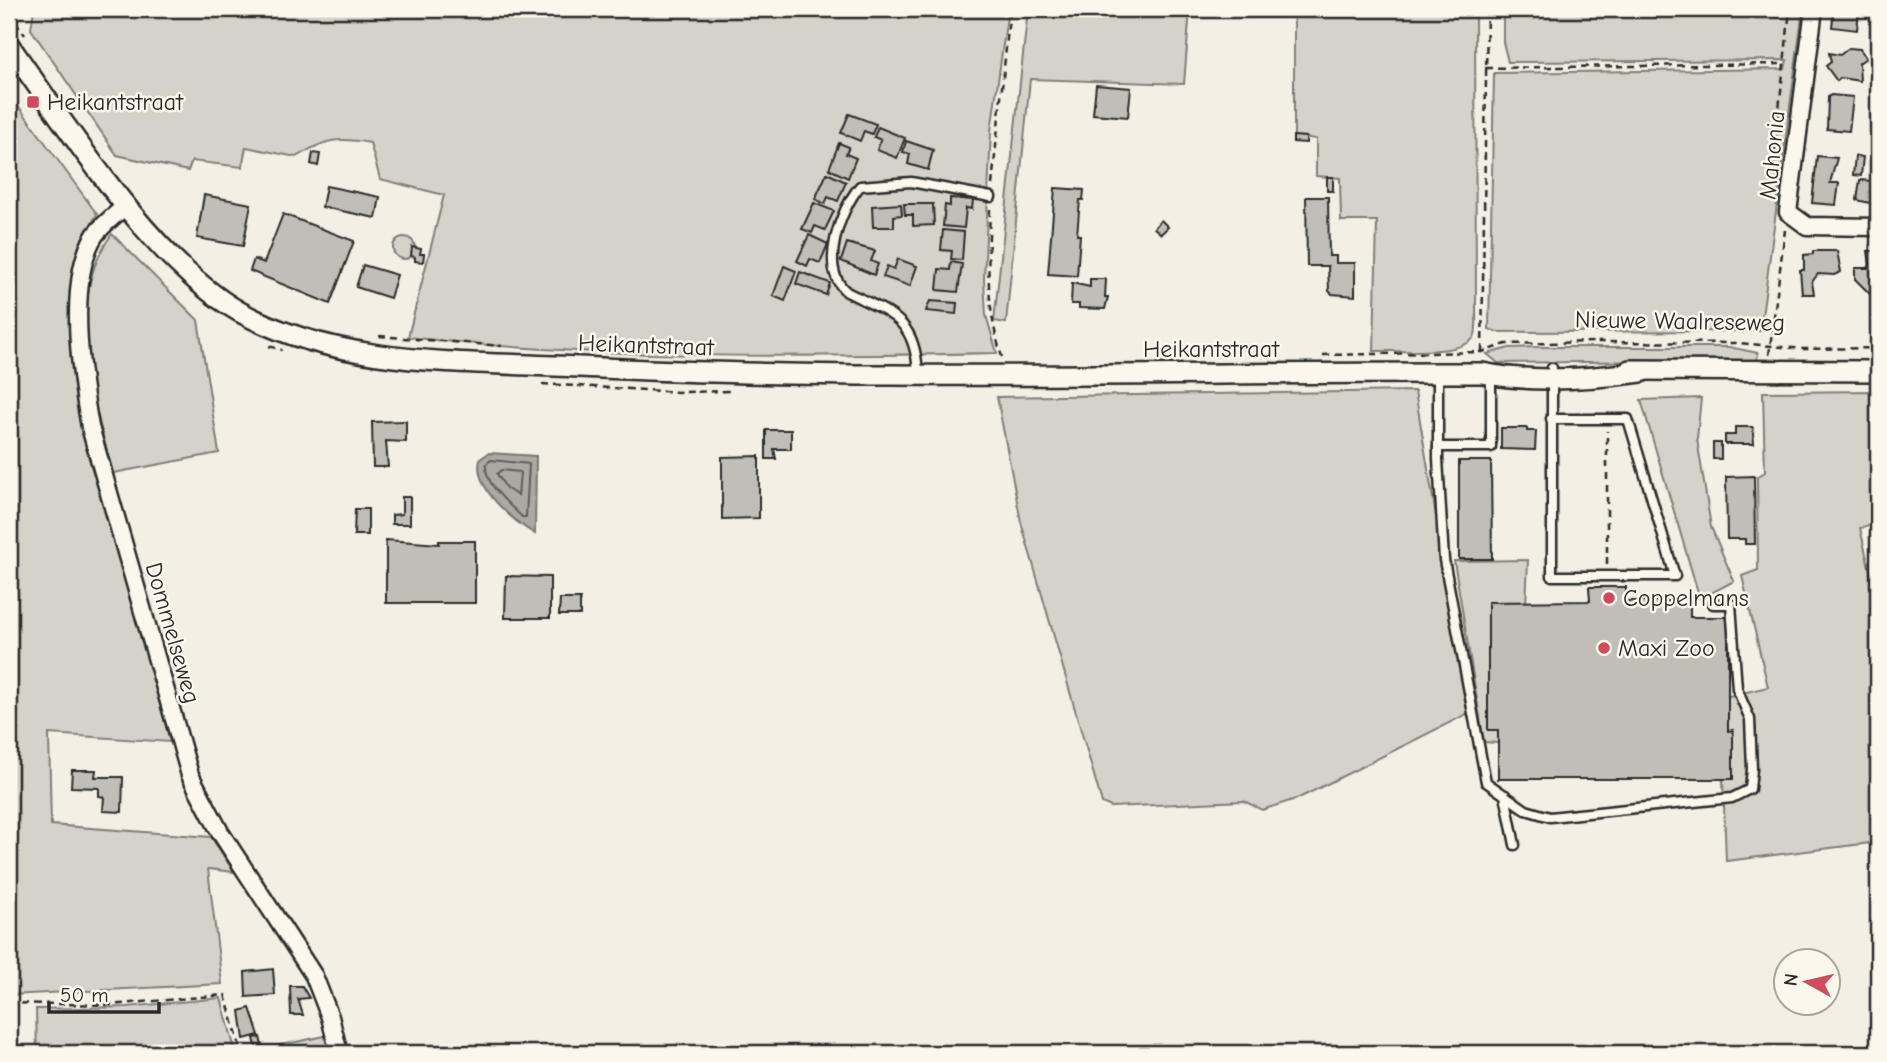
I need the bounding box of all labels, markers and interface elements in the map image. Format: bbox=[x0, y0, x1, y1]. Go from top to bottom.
place label: Heikantstraat bbox=[47, 88, 184, 116]
marker: Heikantstraat bbox=[25, 94, 41, 110]
street label: Mahonia bbox=[1753, 109, 1791, 201]
street label: Nieuwe Waalreseweg bbox=[1575, 305, 1785, 337]
street label: Heikantstraat bbox=[578, 329, 716, 361]
street label: Heikantstraat bbox=[1143, 335, 1280, 363]
street label: Dommelseweg bbox=[140, 559, 206, 707]
place label: Coppelmans bbox=[1623, 584, 1749, 612]
marker: Coppelmans bbox=[1601, 590, 1617, 606]
place label: Maxi Zoo bbox=[1618, 634, 1715, 662]
marker: Maxi Zoo bbox=[1596, 640, 1612, 656]
north arrow bbox=[1772, 946, 1842, 1016]
scale bar bbox=[49, 971, 159, 1015]
text: N bbox=[1779, 972, 1803, 987]
text: 50 m bbox=[60, 983, 109, 1007]

